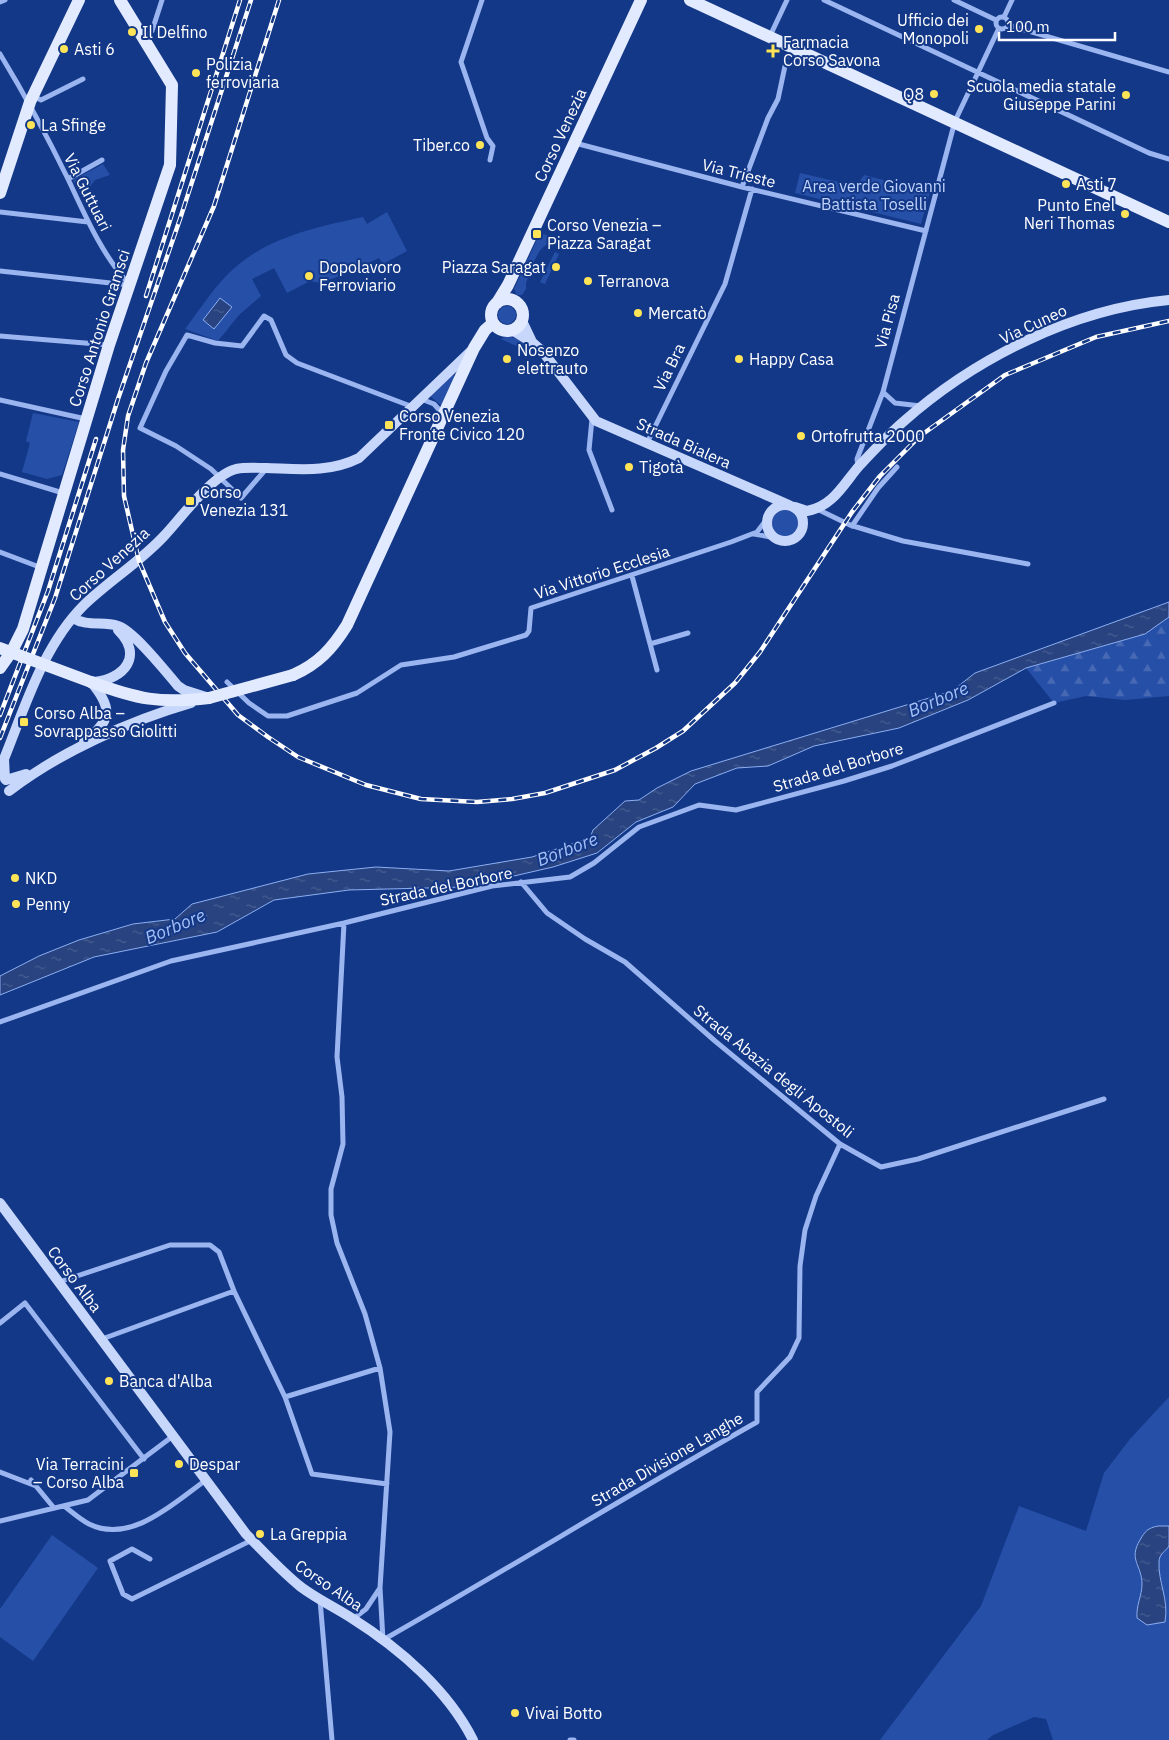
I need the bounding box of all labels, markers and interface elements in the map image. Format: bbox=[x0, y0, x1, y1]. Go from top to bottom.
place label: Ufficio dei Monopoli bbox=[897, 10, 969, 48]
scale bar bbox=[999, 10, 1115, 42]
text: 100 m bbox=[1006, 17, 1050, 36]
place label: Il Delfino bbox=[142, 22, 208, 42]
marker: Ufficio dei Monopoli bbox=[973, 23, 985, 35]
marker: Il Delfino bbox=[126, 26, 138, 38]
place label: Farmacia Corso Savona bbox=[783, 32, 881, 70]
place label: Asti 6 bbox=[74, 39, 115, 59]
marker: Asti 6 bbox=[58, 43, 70, 55]
marker: Farmacia Corso Savona bbox=[767, 45, 779, 57]
place label: Polizia ferroviaria bbox=[206, 54, 280, 92]
marker: Polizia ferroviaria bbox=[190, 67, 202, 79]
place label: Scuola media statale Giuseppe Parini bbox=[966, 76, 1116, 114]
place label: Q8 bbox=[903, 84, 924, 104]
street label: Corso Venezia bbox=[530, 85, 591, 185]
marker: Q8 bbox=[928, 88, 940, 100]
marker: Scuola media statale Giuseppe Parini bbox=[1120, 89, 1132, 101]
place label: La Sfinge bbox=[41, 115, 106, 135]
marker: La Sfinge bbox=[25, 119, 37, 131]
place label: Tiber.co bbox=[413, 135, 470, 155]
marker: Tiber.co bbox=[474, 139, 486, 151]
street label: Via Guttuari bbox=[60, 150, 116, 234]
street label: Via Trieste bbox=[700, 154, 778, 192]
place label: Asti 7 bbox=[1076, 174, 1117, 194]
park label: Area verde Giovanni Battista Toselli bbox=[802, 176, 946, 214]
marker: Asti 7 bbox=[1060, 178, 1072, 190]
place label: Punto Enel Neri Thomas bbox=[1024, 195, 1115, 233]
marker: Punto Enel Neri Thomas bbox=[1119, 208, 1131, 220]
place label: Corso Venezia – Piazza Saragat bbox=[547, 215, 661, 253]
marker: Corso Venezia – Piazza Saragat bbox=[531, 228, 543, 240]
street label: Corso Antonio Gramsci bbox=[64, 247, 134, 409]
place label: Dopolavoro Ferroviario bbox=[319, 257, 401, 295]
place label: Piazza Saragat bbox=[442, 257, 546, 277]
marker: Piazza Saragat bbox=[550, 261, 562, 273]
marker: Dopolavoro Ferroviario bbox=[303, 270, 315, 282]
place label: Terranova bbox=[598, 271, 670, 291]
marker: Terranova bbox=[582, 275, 594, 287]
street label: Via Pisa bbox=[870, 291, 904, 351]
street label: Via Cuneo bbox=[996, 300, 1070, 348]
place label: Mercatò bbox=[648, 303, 707, 323]
marker: Mercatò bbox=[632, 307, 644, 319]
street label: Via Bra bbox=[649, 339, 689, 394]
place label: Nosenzo elettrauto bbox=[517, 340, 588, 378]
place label: Happy Casa bbox=[749, 349, 834, 369]
marker: Nosenzo elettrauto bbox=[501, 353, 513, 365]
marker: Happy Casa bbox=[733, 353, 745, 365]
place label: Corso Venezia Fronte Civico 120 bbox=[399, 406, 525, 444]
street label: Strada Bialera bbox=[634, 413, 735, 473]
marker: Corso Venezia Fronte Civico 120 bbox=[383, 419, 395, 431]
place label: Ortofrutta 2000 bbox=[811, 426, 925, 446]
marker: Ortofrutta 2000 bbox=[795, 430, 807, 442]
place label: Tigotà bbox=[639, 457, 684, 477]
marker: Tigotà bbox=[623, 461, 635, 473]
place label: Corso Venezia 131 bbox=[200, 482, 288, 520]
marker: Corso Venezia 131 bbox=[184, 495, 196, 507]
street label: Corso Venezia bbox=[65, 522, 154, 605]
street label: Via Vittorio Ecclesia bbox=[532, 541, 673, 603]
water label: Borbore bbox=[904, 676, 972, 722]
place label: Corso Alba – Sovrappasso Giolitti bbox=[34, 703, 177, 741]
marker: Corso Alba – Sovrappasso Giolitti bbox=[18, 716, 30, 728]
street label: Strada del Borbore bbox=[770, 738, 906, 796]
water label: Borbore bbox=[533, 827, 601, 871]
street label: Strada del Borbore bbox=[378, 862, 514, 910]
place label: NKD bbox=[25, 868, 57, 888]
marker: NKD bbox=[9, 872, 21, 884]
place label: Penny bbox=[26, 894, 70, 914]
marker: Penny bbox=[10, 898, 22, 910]
water label: Borbore bbox=[141, 903, 209, 949]
street label: Strada Abazia degli Apostoli bbox=[690, 1000, 858, 1142]
street label: Corso Alba bbox=[44, 1242, 107, 1316]
place label: Banca d'Alba bbox=[119, 1371, 213, 1391]
marker: Banca d'Alba bbox=[103, 1375, 115, 1387]
street label: Strada Divisione Langhe bbox=[588, 1407, 747, 1511]
place label: Via Terracini – Corso Alba bbox=[33, 1454, 124, 1492]
place label: Despar bbox=[189, 1454, 240, 1474]
marker: Despar bbox=[173, 1458, 185, 1470]
marker: Via Terracini – Corso Alba bbox=[128, 1467, 140, 1479]
place label: La Greppia bbox=[270, 1524, 348, 1544]
marker: La Greppia bbox=[254, 1528, 266, 1540]
street label: Corso Alba bbox=[291, 1555, 367, 1615]
place label: Vivai Botto bbox=[525, 1703, 602, 1723]
marker: Vivai Botto bbox=[509, 1707, 521, 1719]

